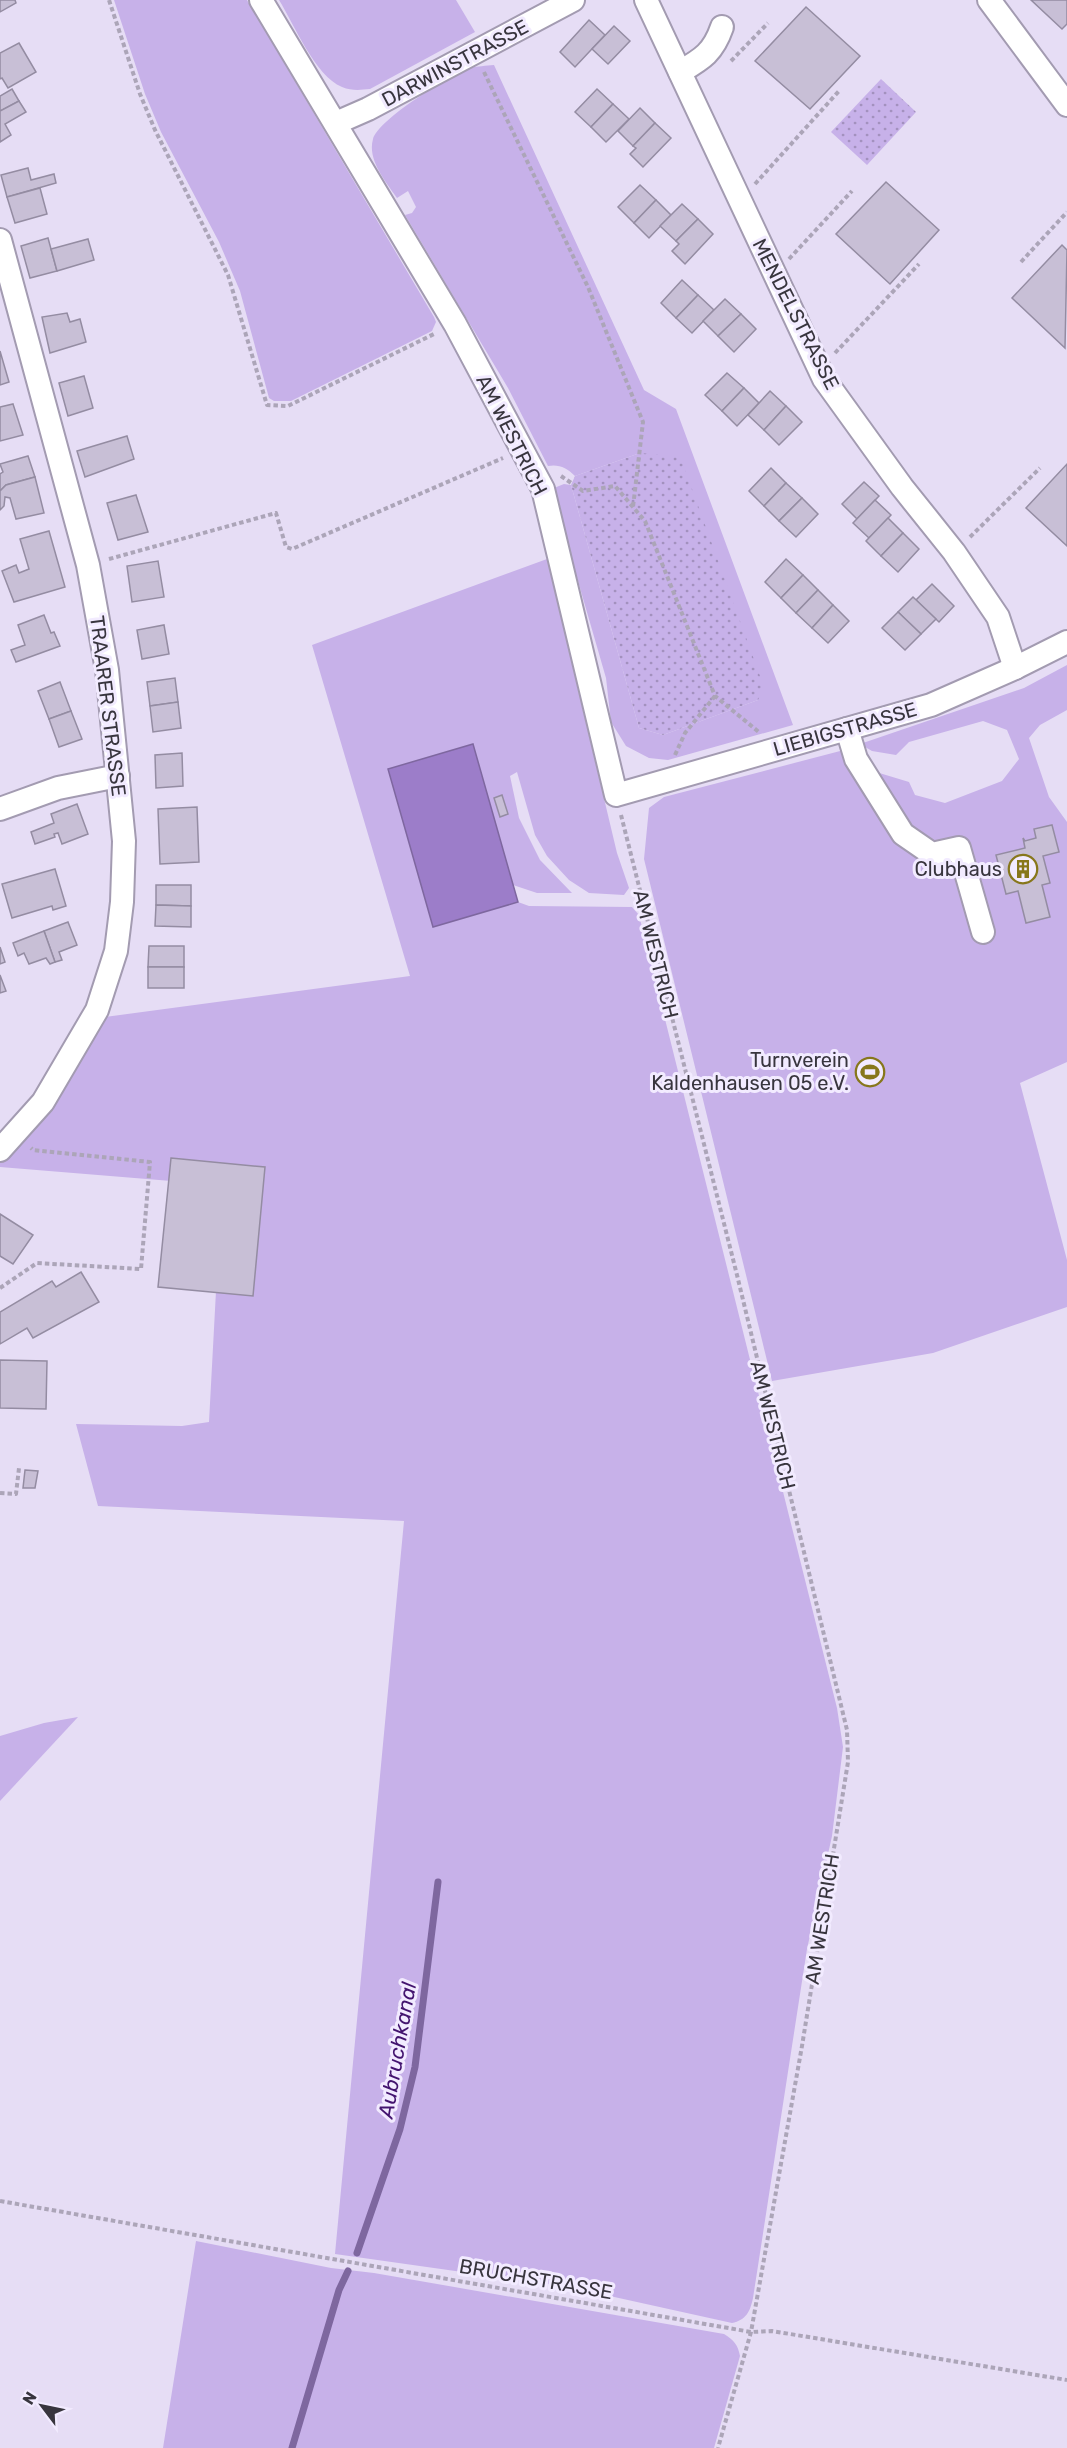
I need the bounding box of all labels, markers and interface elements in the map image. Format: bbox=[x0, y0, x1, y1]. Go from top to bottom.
street label: DARWINSTRASSE bbox=[378, 14, 532, 112]
street label: MENDELSTRASSE bbox=[748, 234, 844, 394]
street label: AM WESTRICH bbox=[471, 371, 553, 499]
street label: TRAARER STRASSE bbox=[85, 614, 131, 798]
street label: LIEBIGSTRASSE bbox=[770, 697, 920, 761]
building icon: Clubhaus bbox=[1007, 853, 1039, 885]
place label: Clubhaus bbox=[914, 857, 1002, 881]
street label: AM WESTRICH bbox=[628, 887, 684, 1021]
place label: Turnverein Kaldenhausen 05 e.V. bbox=[651, 1048, 849, 1095]
sports icon: Turnverein Kaldenhausen 05 e.V. bbox=[854, 1056, 886, 1088]
street label: AM WESTRICH bbox=[745, 1358, 801, 1492]
street label: AM WESTRICH bbox=[800, 1852, 844, 1986]
water label: Aubruchkanal bbox=[373, 1979, 421, 2121]
street label: BRUCHSTRASSE bbox=[457, 2254, 615, 2304]
north arrow bbox=[12, 2376, 72, 2436]
text: N bbox=[19, 2388, 41, 2408]

